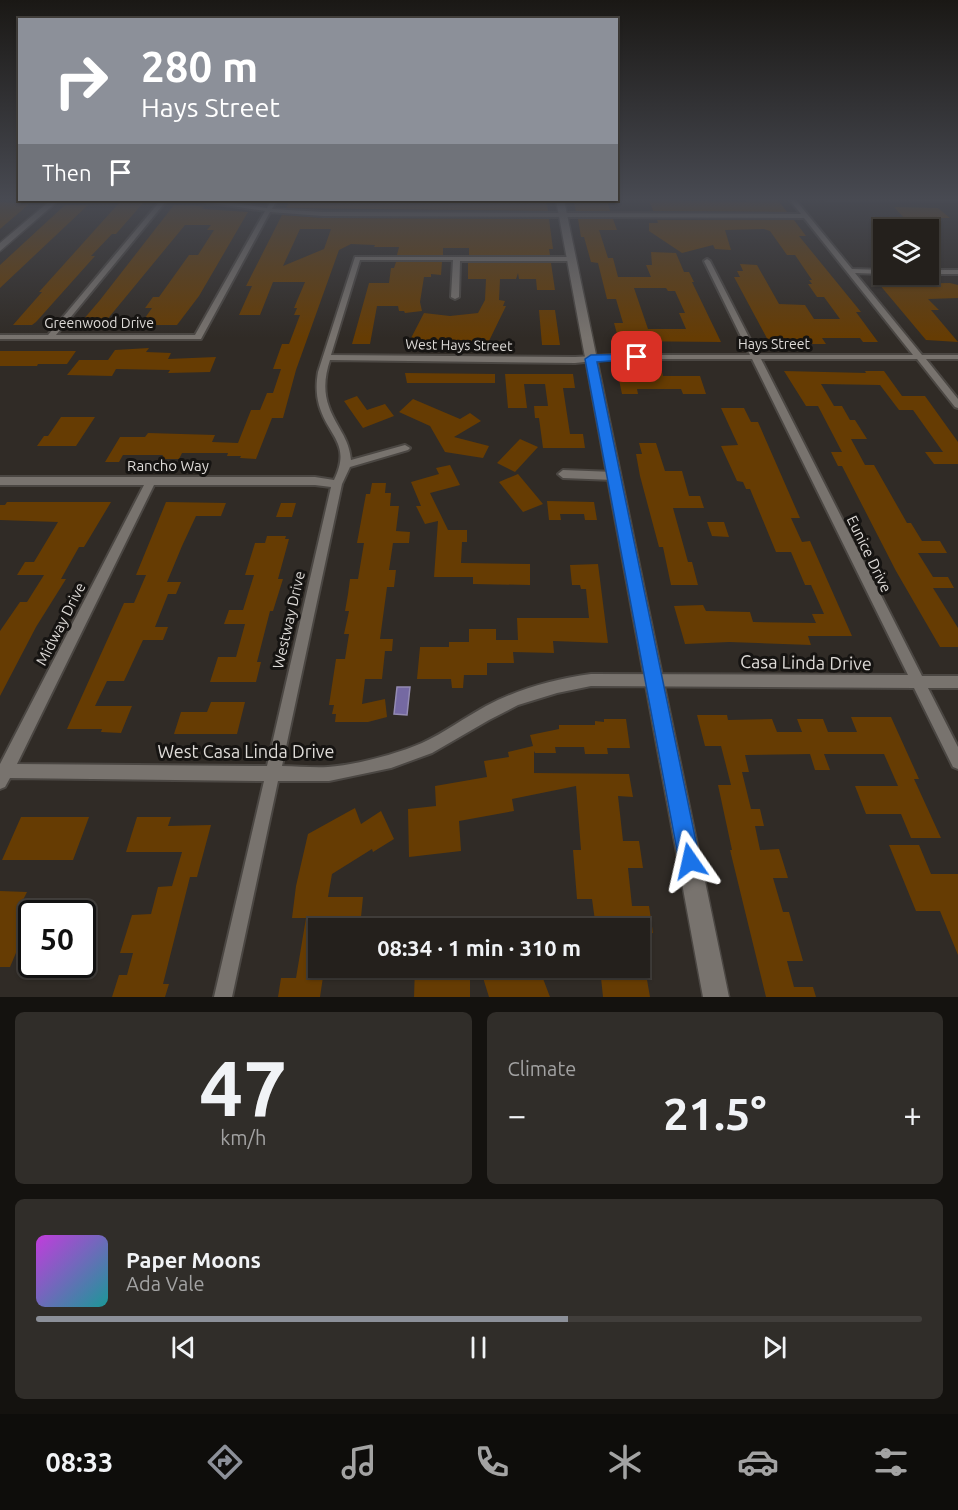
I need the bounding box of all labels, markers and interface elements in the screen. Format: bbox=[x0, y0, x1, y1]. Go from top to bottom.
icon: right bbox=[42, 42, 120, 120]
text: 280 m bbox=[141, 43, 258, 90]
text: Hays Street bbox=[141, 92, 280, 122]
icon: arrive bbox=[104, 156, 137, 189]
text: Then bbox=[42, 160, 92, 185]
map controls bbox=[873, 219, 939, 285]
button: layers bbox=[873, 219, 939, 285]
street label: Greenwood Drive bbox=[44, 315, 154, 331]
pin bbox=[611, 331, 662, 382]
street label: West Hays Street bbox=[405, 336, 513, 354]
street label: Hays Street bbox=[738, 336, 811, 352]
icon: arrive bbox=[620, 340, 653, 373]
street label: Rancho Way bbox=[127, 457, 209, 474]
street label: Eunice Drive bbox=[844, 513, 895, 595]
street label: Westway Drive bbox=[269, 569, 308, 670]
street label: Midway Drive bbox=[32, 579, 89, 668]
street label: Casa Linda Drive bbox=[740, 651, 872, 673]
street label: West Casa Linda Drive bbox=[157, 741, 335, 761]
position arrow bbox=[658, 829, 722, 893]
speed limit sign: 50 bbox=[18, 900, 96, 978]
text: 08:34 · 1 min · 310 m bbox=[377, 935, 581, 960]
text: 47 bbox=[199, 1043, 287, 1131]
text: Climate bbox=[508, 1057, 576, 1080]
text: 21.5° bbox=[663, 1088, 766, 1139]
text: − bbox=[508, 1096, 526, 1133]
text: + bbox=[903, 1096, 922, 1133]
text: km/h bbox=[220, 1126, 266, 1149]
text: Paper Moons bbox=[126, 1247, 261, 1272]
text: Ada Vale bbox=[126, 1272, 204, 1295]
icon: previous bbox=[167, 1331, 200, 1364]
icon: pause bbox=[462, 1331, 495, 1364]
icon: next bbox=[758, 1331, 791, 1364]
icon: directions bbox=[204, 1441, 246, 1483]
icon: music bbox=[338, 1441, 380, 1483]
icon: phone bbox=[471, 1441, 513, 1483]
icon: climate bbox=[604, 1441, 646, 1483]
icon: car bbox=[737, 1441, 779, 1483]
icon: filters bbox=[870, 1441, 912, 1483]
text: 08:33 bbox=[46, 1447, 113, 1477]

